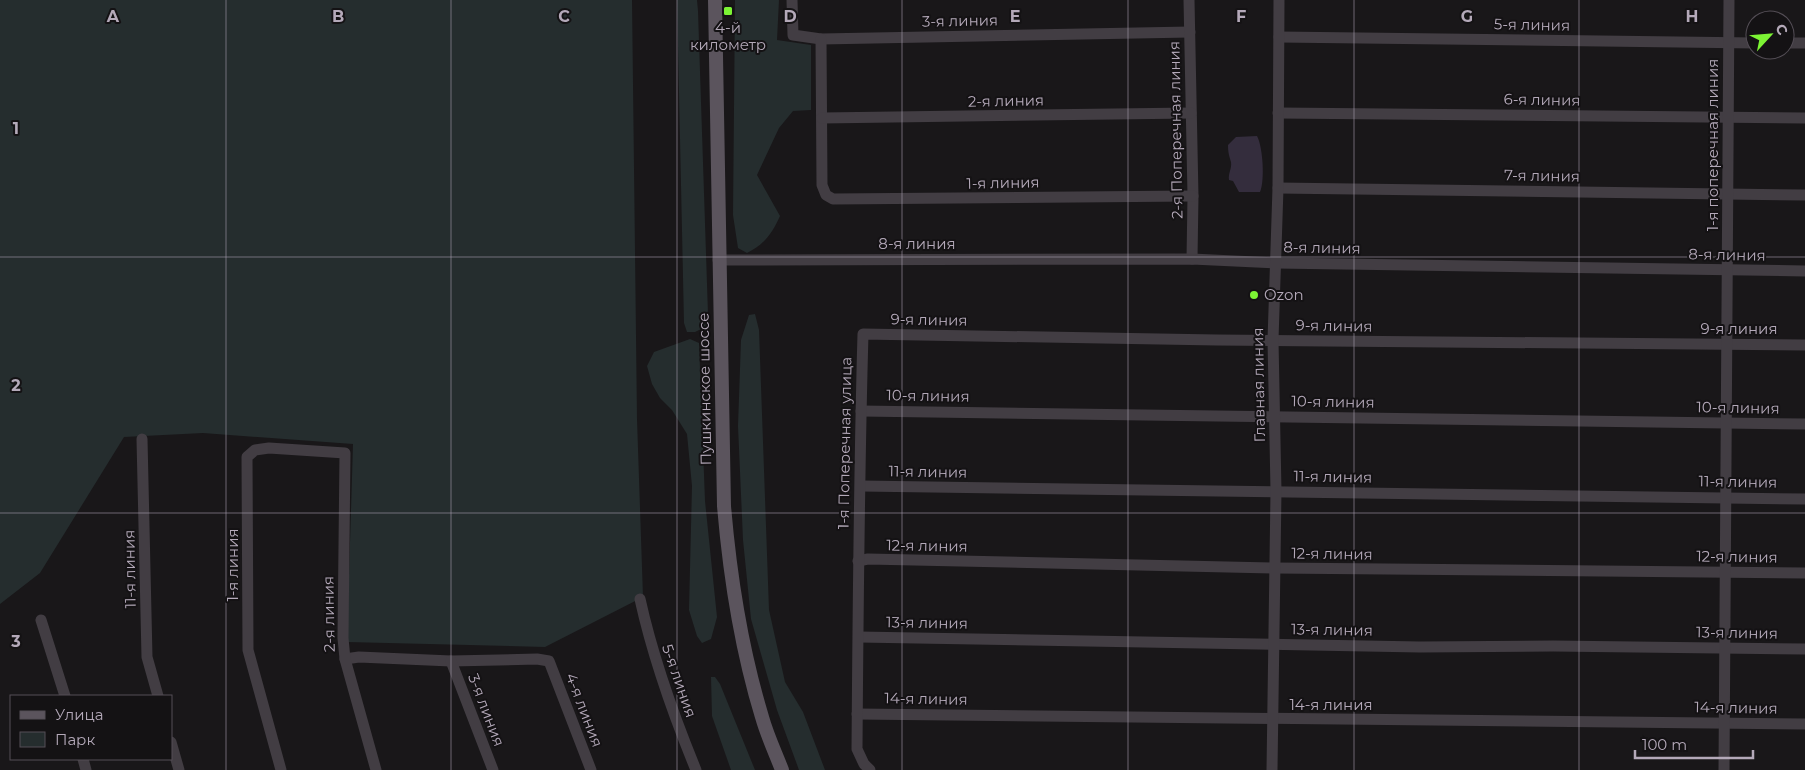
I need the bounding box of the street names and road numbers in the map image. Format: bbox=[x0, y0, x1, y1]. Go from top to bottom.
street label: 3-я линия bbox=[922, 10, 998, 31]
street label: 5-я линия bbox=[1494, 14, 1570, 35]
street label: 2-я Поперечная линия bbox=[1164, 41, 1187, 219]
street label: 1-я поперечная линия bbox=[1703, 59, 1722, 231]
street label: 6-я линия bbox=[1503, 89, 1581, 110]
street label: 2-я линия bbox=[968, 90, 1044, 111]
street label: 7-я линия bbox=[1504, 165, 1580, 186]
street label: 1-я линия bbox=[966, 172, 1040, 193]
street label: 8-я линия bbox=[878, 234, 956, 253]
street label: 8-я линия bbox=[1283, 237, 1361, 258]
street label: 8-я линия bbox=[1688, 244, 1766, 265]
street label: 9-я линия bbox=[890, 309, 968, 330]
street label: Пушкинское шоссе bbox=[694, 312, 715, 466]
street label: 9-я линия bbox=[1295, 315, 1373, 336]
street label: 9-я линия bbox=[1700, 319, 1778, 338]
street label: Главная линия bbox=[1248, 327, 1269, 443]
street label: 1-я Поперечная улица bbox=[833, 357, 856, 529]
street label: 10-я линия bbox=[886, 385, 970, 406]
street label: 10-я линия bbox=[1291, 391, 1375, 412]
street label: 10-я линия bbox=[1696, 397, 1780, 418]
street label: 11-я линия bbox=[889, 461, 967, 482]
street label: 11-я линия bbox=[1294, 466, 1372, 487]
street label: 11-я линия bbox=[1699, 471, 1777, 492]
street label: 1-я линия bbox=[223, 528, 242, 602]
street label: 11-я линия bbox=[119, 530, 140, 608]
street label: 12-я линия bbox=[886, 535, 968, 556]
street label: 12-я линия bbox=[1291, 543, 1373, 564]
street label: 12-я линия bbox=[1696, 546, 1778, 567]
street label: 2-я линия bbox=[318, 576, 339, 652]
street label: 13-я линия bbox=[886, 612, 968, 633]
street label: 13-я линия bbox=[1291, 619, 1373, 640]
street label: 13-я линия bbox=[1696, 622, 1778, 643]
street label: 5-я линия bbox=[658, 642, 701, 720]
street label: 4-я линия bbox=[562, 670, 607, 750]
street label: 3-я линия bbox=[464, 671, 509, 749]
street label: 14-я линия bbox=[884, 688, 968, 709]
street label: 14-я линия bbox=[1289, 695, 1373, 714]
street label: 14-я линия bbox=[1694, 697, 1778, 718]

